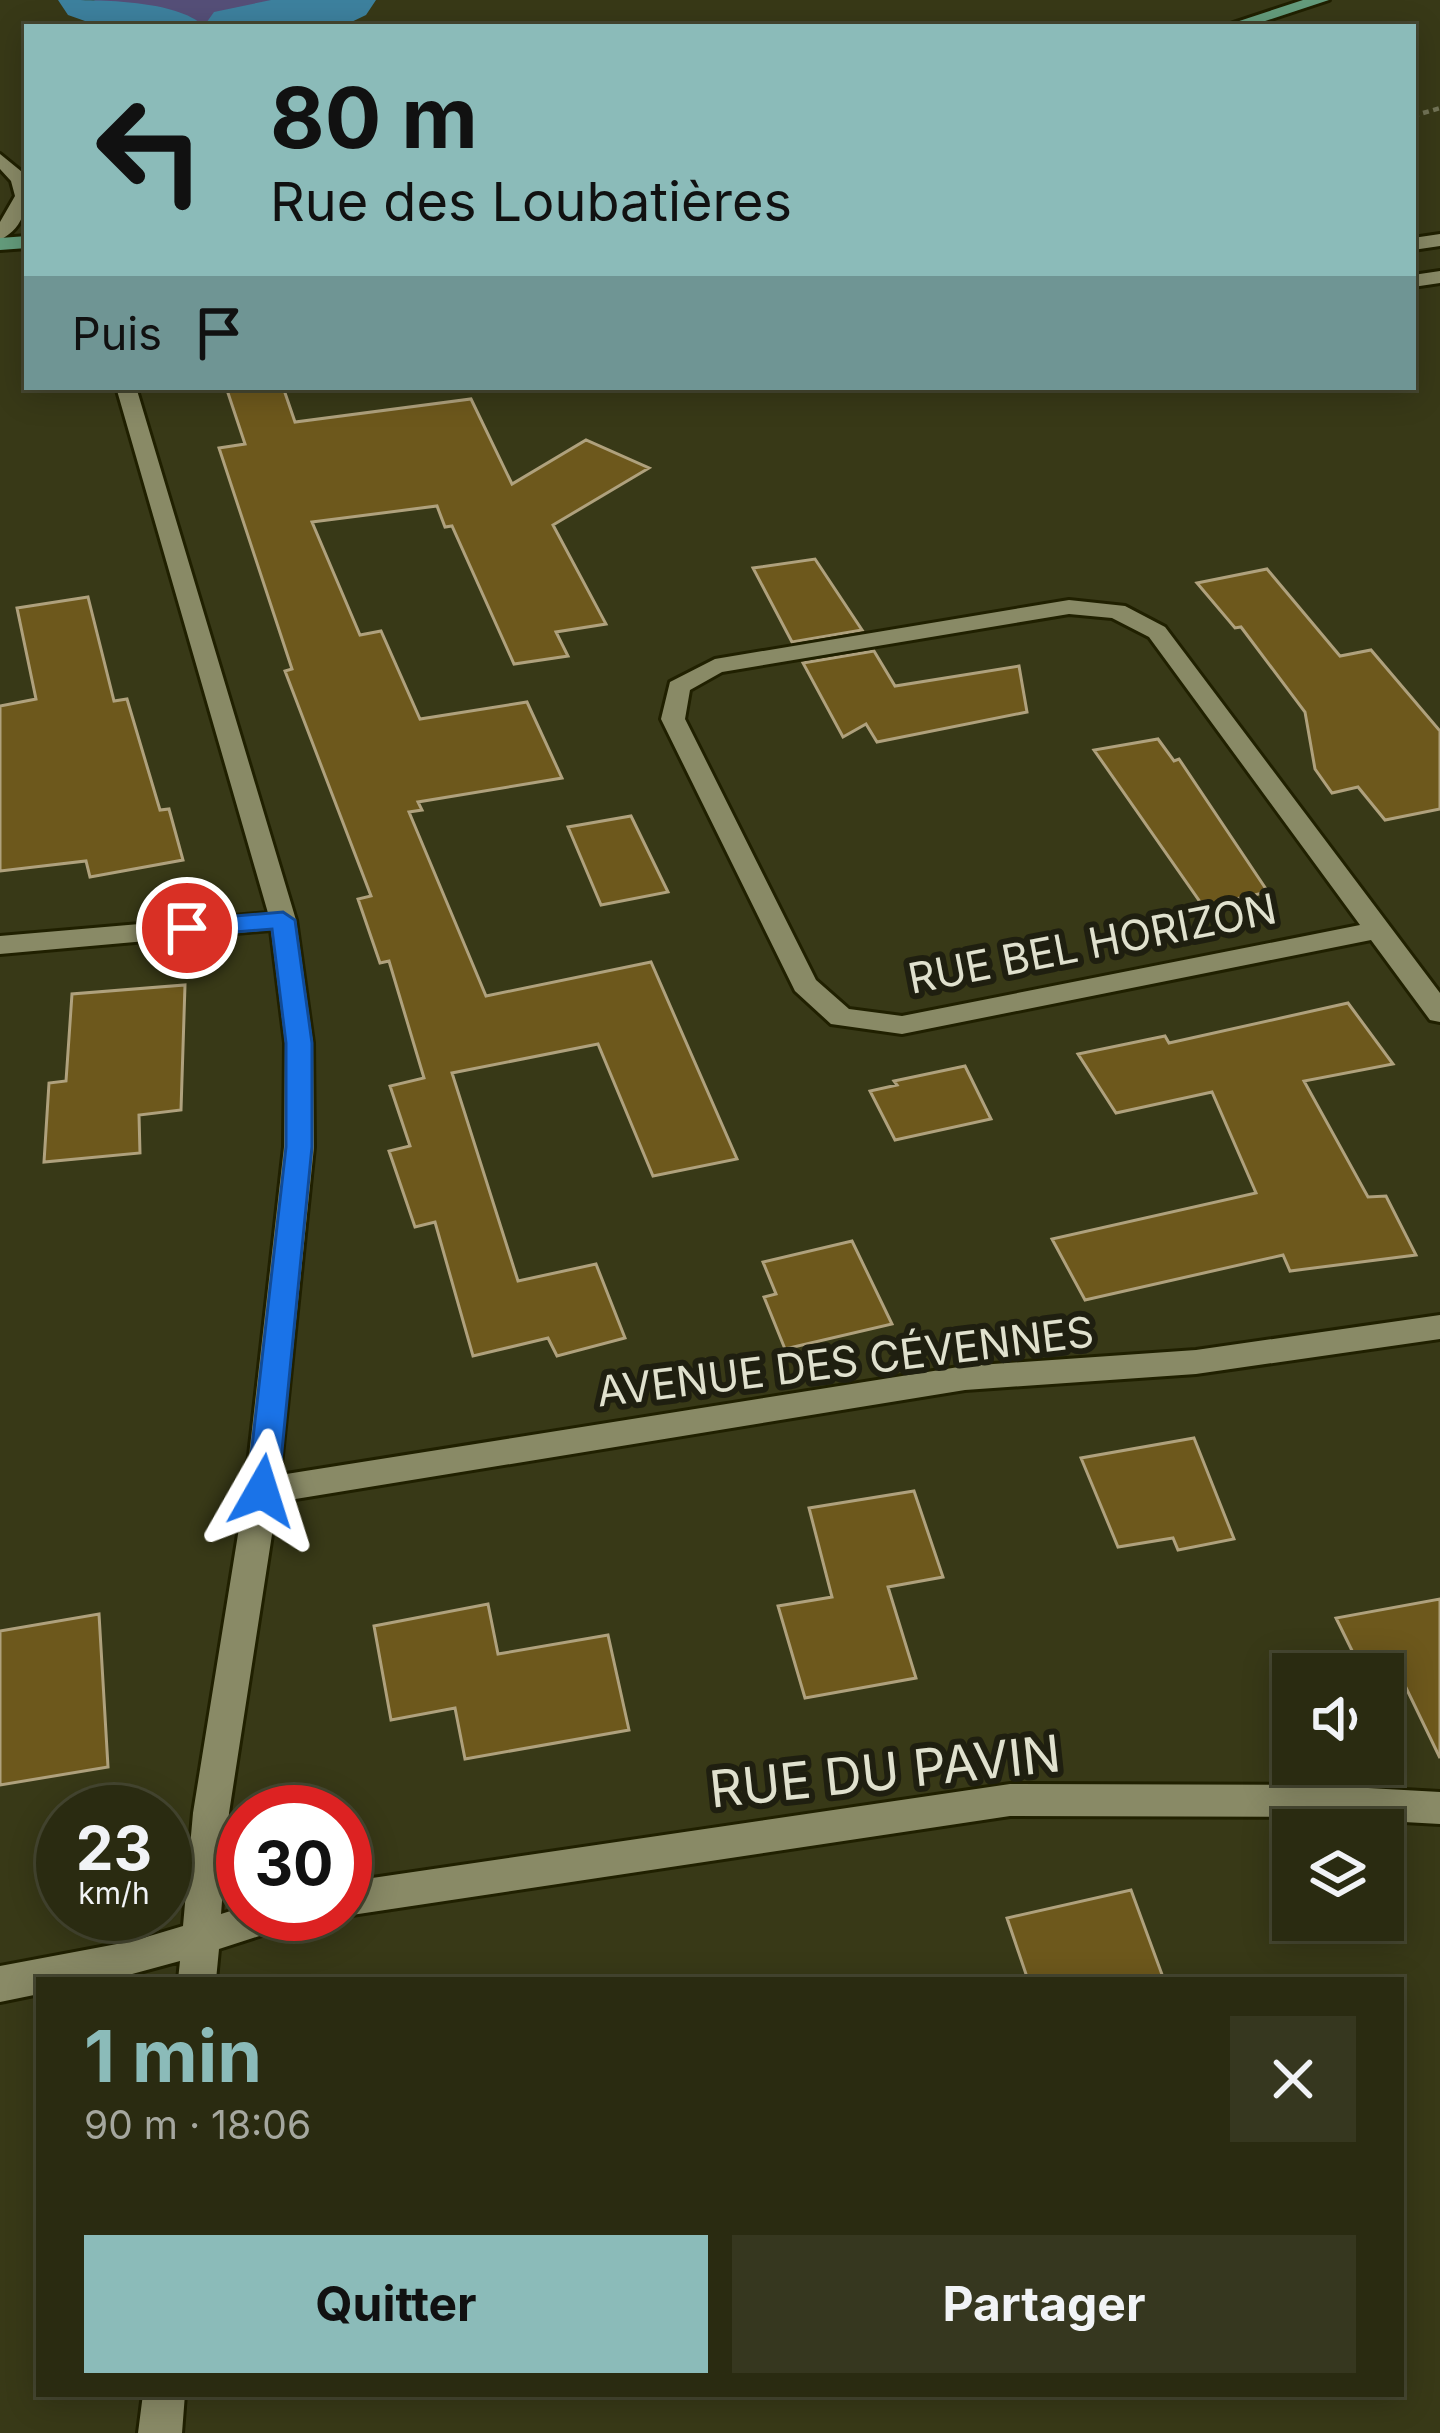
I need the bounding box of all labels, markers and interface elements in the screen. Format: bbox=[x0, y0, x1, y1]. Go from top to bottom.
text: 80 m bbox=[270, 67, 478, 168]
icon: left bbox=[72, 72, 228, 228]
text: Rue des Loubatières bbox=[270, 169, 792, 234]
icon: arrive bbox=[186, 300, 252, 366]
text: Puis bbox=[72, 306, 162, 361]
pin bbox=[136, 877, 238, 979]
street label: RUE BEL HORIZON bbox=[904, 882, 1280, 1004]
icon: arrive bbox=[154, 895, 220, 961]
street label: AVENUE DES CÉVENNES bbox=[594, 1305, 1096, 1417]
position arrow bbox=[199, 1428, 325, 1554]
map controls bbox=[1272, 1653, 1404, 1941]
button: sound bbox=[1272, 1653, 1404, 1785]
street label: RUE DU PAVIN bbox=[706, 1722, 1064, 1820]
speed limit sign: 30 bbox=[216, 1785, 372, 1941]
button: layers bbox=[1272, 1809, 1404, 1941]
text: 23 bbox=[76, 1812, 152, 1884]
text: km/h bbox=[78, 1875, 150, 1911]
text: 1 min bbox=[84, 2012, 262, 2099]
button: close bbox=[1230, 2016, 1356, 2142]
text: 90 m · 18:06 bbox=[84, 2101, 311, 2148]
button: Quitter bbox=[84, 2235, 708, 2373]
button: Partager bbox=[732, 2235, 1356, 2373]

